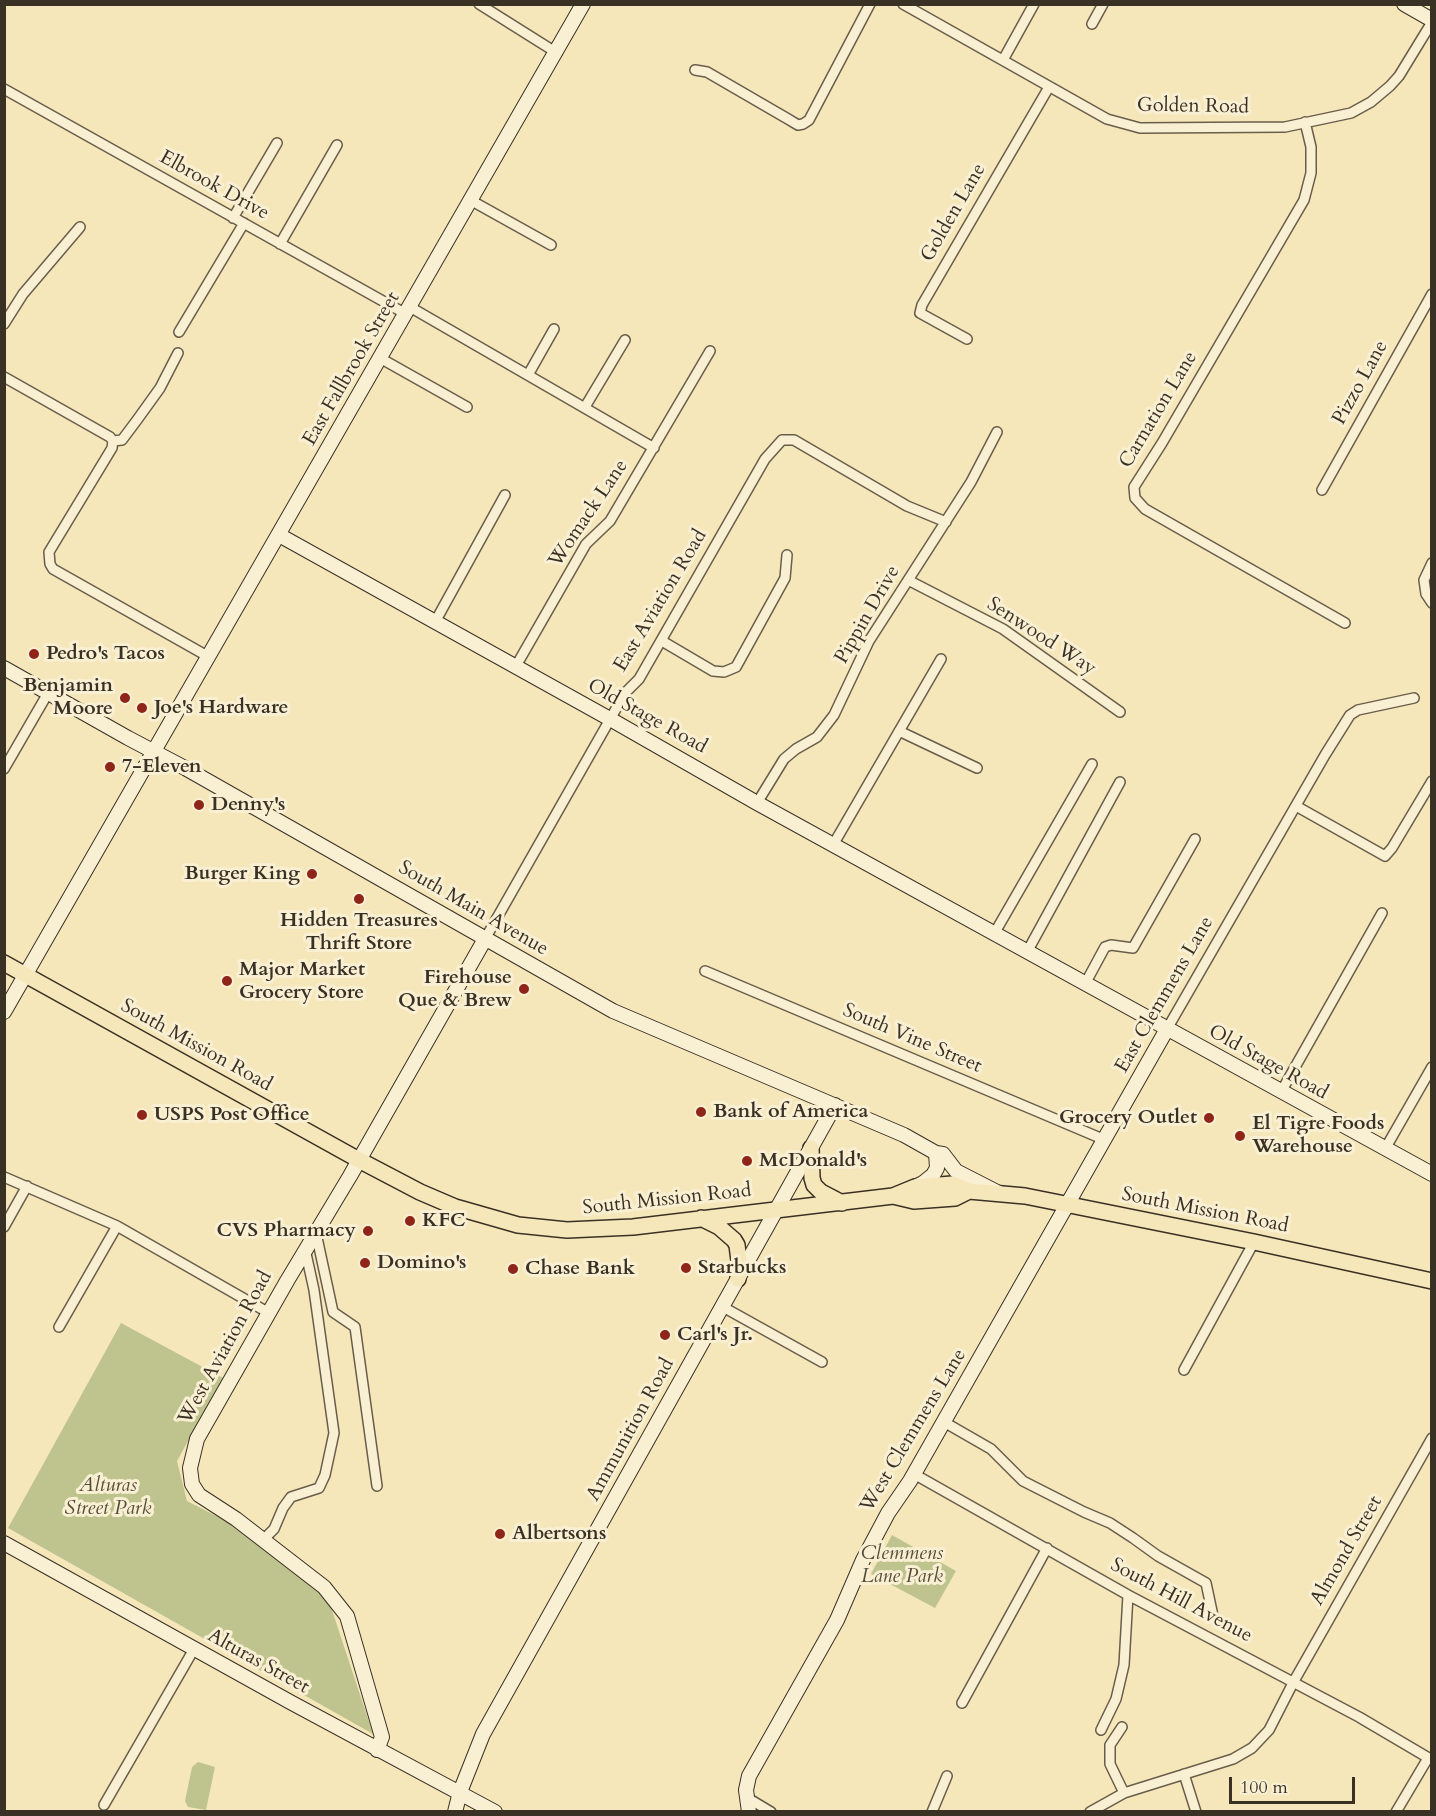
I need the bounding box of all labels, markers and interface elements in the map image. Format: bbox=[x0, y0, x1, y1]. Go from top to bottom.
street label: Golden Road bbox=[1137, 94, 1249, 120]
street label: Elbrook Drive bbox=[155, 146, 273, 226]
street label: Golden Lane bbox=[916, 160, 992, 266]
street label: East Fallbrook Street bbox=[298, 288, 406, 450]
street label: Pizzo Lane bbox=[1328, 337, 1394, 429]
street label: Carnation Lane bbox=[1115, 347, 1203, 473]
street label: Womack Lane bbox=[544, 456, 634, 572]
street label: East Aviation Road bbox=[609, 526, 713, 676]
street label: Pippin Drive bbox=[830, 562, 906, 668]
street label: Senwood Way bbox=[982, 593, 1100, 681]
place label: Pedro's Tacos bbox=[46, 642, 165, 666]
marker: Pedro's Tacos bbox=[27, 647, 41, 661]
place label: Benjamin Moore bbox=[23, 674, 113, 721]
street label: Old Stage Road bbox=[583, 674, 711, 760]
marker: Benjamin Moore bbox=[118, 691, 132, 705]
place label: Joe's Hardware bbox=[154, 696, 288, 720]
marker: Joe's Hardware bbox=[135, 701, 149, 715]
place label: 7-Eleven bbox=[122, 755, 202, 779]
marker: 7-Eleven bbox=[103, 760, 117, 774]
place label: Denny's bbox=[211, 793, 285, 817]
marker: Denny's bbox=[192, 798, 206, 812]
street label: South Main Avenue bbox=[394, 856, 552, 962]
place label: Burger King bbox=[184, 862, 300, 886]
marker: Burger King bbox=[305, 867, 319, 881]
marker: Hidden Treasures Thrift Store bbox=[352, 892, 366, 906]
place label: Hidden Treasures Thrift Store bbox=[280, 909, 438, 956]
street label: East Clemmens Lane bbox=[1111, 913, 1219, 1077]
place label: Major Market Grocery Store bbox=[239, 958, 365, 1005]
place label: Firehouse Que & Brew bbox=[398, 966, 512, 1013]
marker: Major Market Grocery Store bbox=[220, 974, 234, 988]
marker: Firehouse Que & Brew bbox=[517, 982, 531, 996]
street label: South Mission Road bbox=[116, 994, 276, 1098]
street label: South Vine Street bbox=[839, 999, 985, 1079]
street label: Old Stage Road bbox=[1204, 1020, 1332, 1106]
place label: Bank of America bbox=[713, 1100, 869, 1124]
place label: USPS Post Office bbox=[154, 1103, 310, 1127]
marker: Bank of America bbox=[694, 1105, 708, 1119]
place label: Grocery Outlet bbox=[1059, 1106, 1197, 1130]
marker: USPS Post Office bbox=[135, 1108, 149, 1122]
marker: Grocery Outlet bbox=[1202, 1111, 1216, 1125]
place label: El Tigre Foods Warehouse bbox=[1252, 1112, 1384, 1159]
marker: El Tigre Foods Warehouse bbox=[1233, 1129, 1247, 1143]
place label: McDonald's bbox=[759, 1149, 867, 1173]
marker: McDonald's bbox=[740, 1154, 754, 1168]
street label: South Mission Road bbox=[581, 1179, 753, 1221]
street label: South Mission Road bbox=[1120, 1183, 1290, 1239]
place label: KFC bbox=[422, 1209, 466, 1233]
marker: KFC bbox=[403, 1214, 417, 1228]
place label: CVS Pharmacy bbox=[216, 1219, 356, 1243]
marker: CVS Pharmacy bbox=[361, 1224, 375, 1238]
place label: Domino's bbox=[377, 1251, 466, 1275]
marker: Domino's bbox=[358, 1256, 372, 1270]
place label: Starbucks bbox=[698, 1256, 786, 1280]
place label: Chase Bank bbox=[525, 1257, 635, 1281]
marker: Starbucks bbox=[679, 1261, 693, 1275]
marker: Chase Bank bbox=[506, 1262, 520, 1276]
street label: West Aviation Road bbox=[174, 1267, 278, 1429]
place label: Carl's Jr. bbox=[677, 1323, 753, 1347]
marker: Carl's Jr. bbox=[658, 1328, 672, 1342]
street label: West Clemmens Lane bbox=[856, 1345, 972, 1517]
street label: Ammunition Road bbox=[582, 1354, 680, 1506]
park label: Alturas Street Park bbox=[65, 1474, 151, 1521]
street label: Almond Street bbox=[1306, 1492, 1388, 1610]
place label: Albertsons bbox=[512, 1522, 606, 1546]
marker: Albertsons bbox=[493, 1527, 507, 1541]
park label: Clemmens Lane Park bbox=[861, 1542, 943, 1589]
street label: South Hill Avenue bbox=[1106, 1554, 1256, 1648]
street label: Alturas Street bbox=[203, 1624, 313, 1700]
scale bar bbox=[1232, 1765, 1358, 1803]
text: 100 m bbox=[1240, 1775, 1288, 1800]

